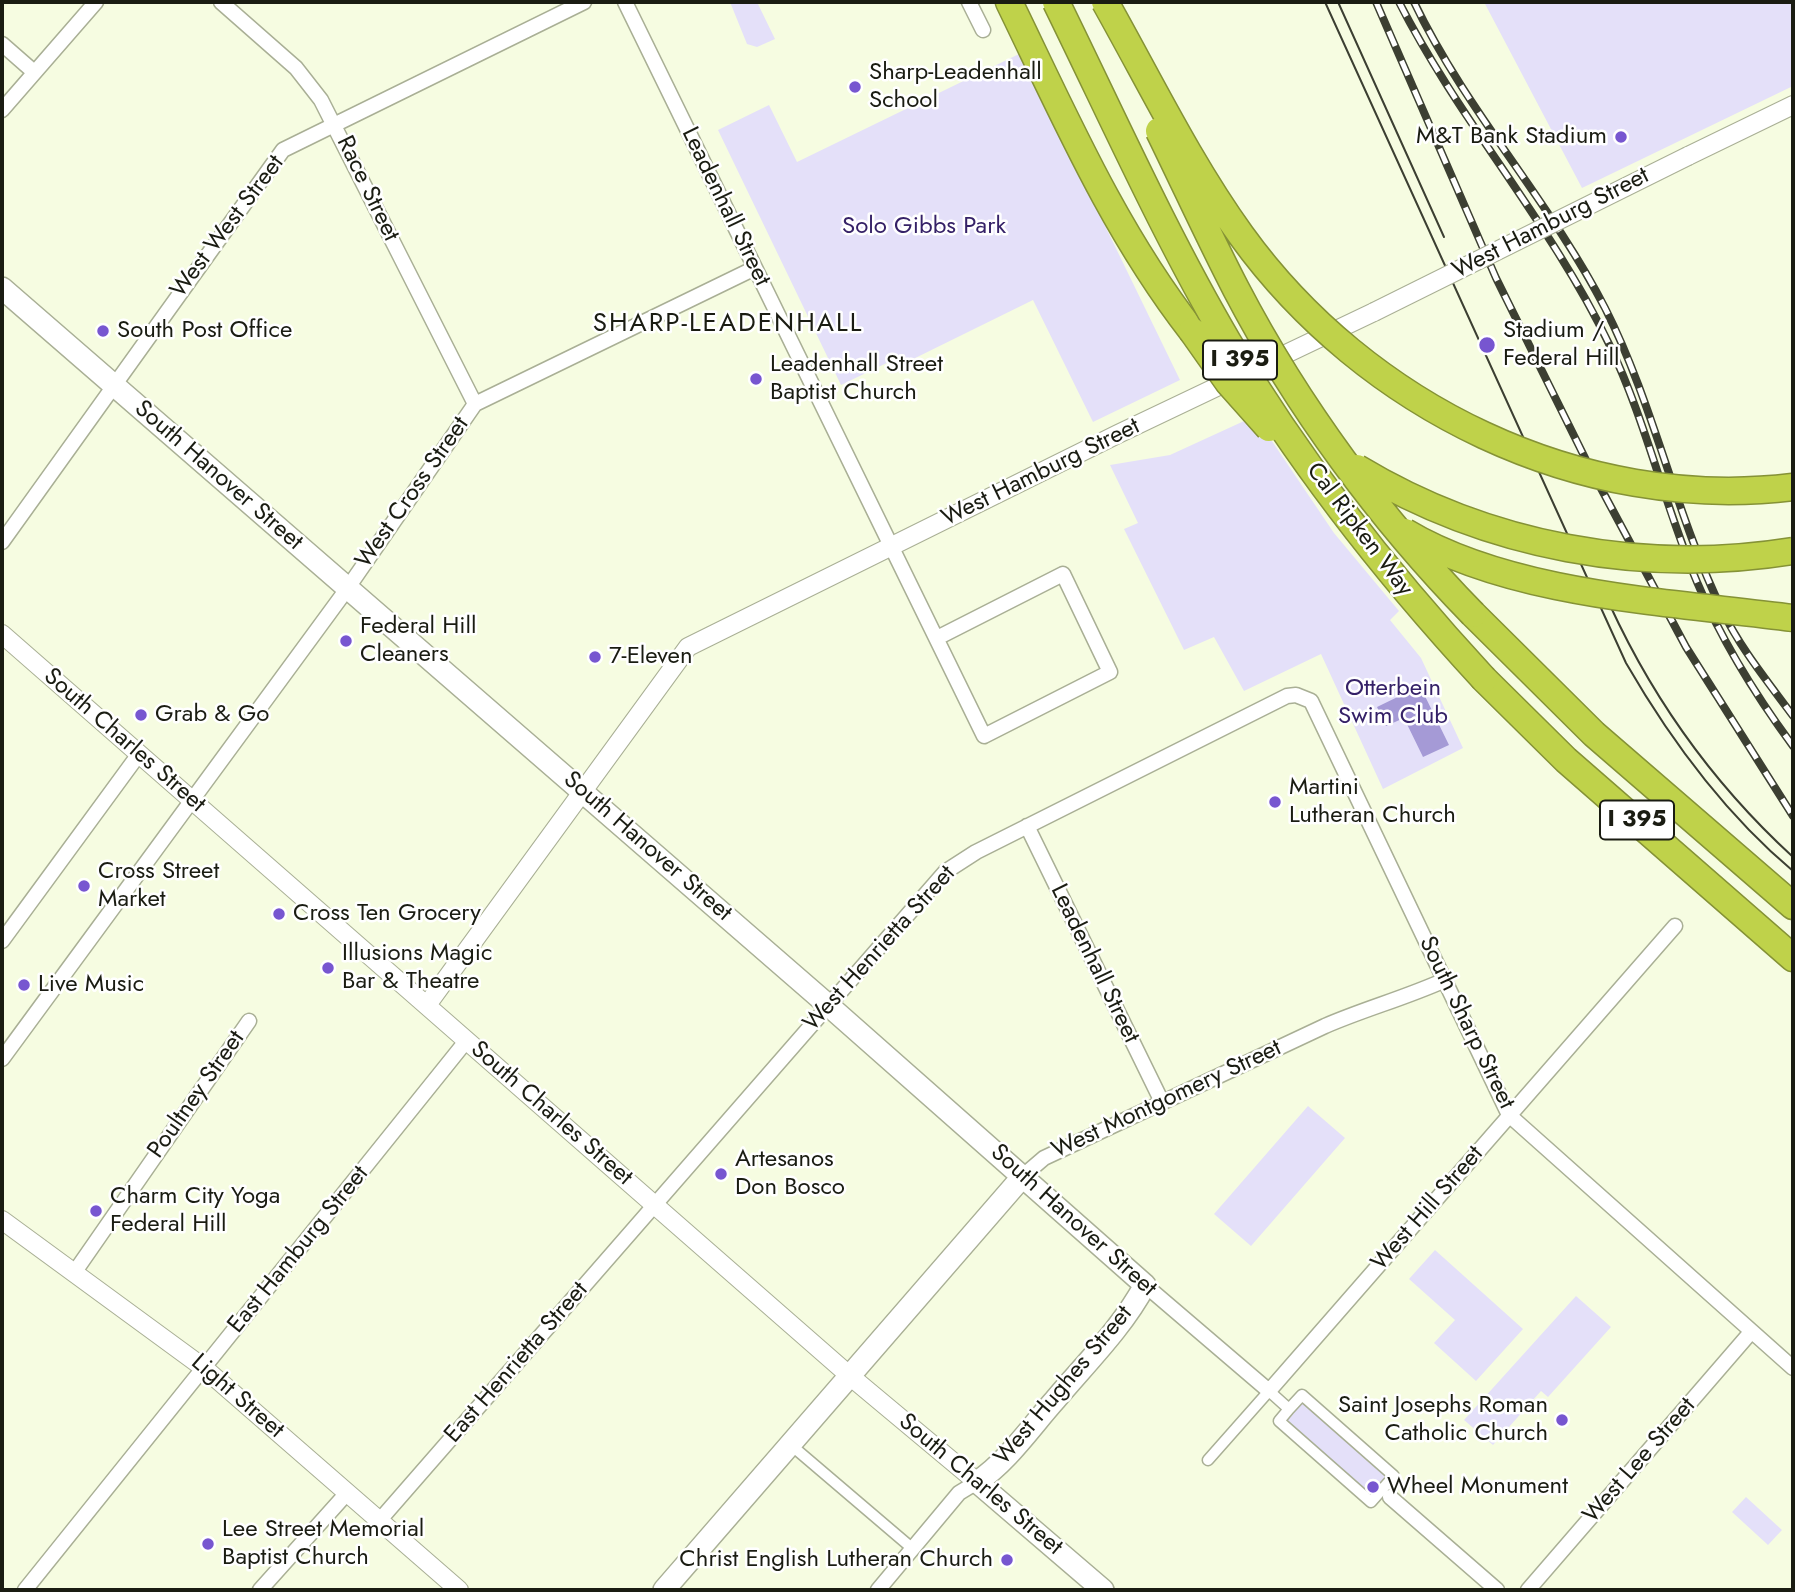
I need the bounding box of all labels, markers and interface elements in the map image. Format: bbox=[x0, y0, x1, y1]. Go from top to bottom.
place label: Sharp-Leadenhall School bbox=[869, 59, 1042, 115]
marker: Sharp-Leadenhall School bbox=[847, 79, 863, 95]
street label: Leadenhall Street bbox=[674, 123, 776, 291]
place label: M&T Bank Stadium bbox=[1416, 123, 1607, 151]
marker: M&T Bank Stadium bbox=[1613, 129, 1629, 145]
street label: Race Street bbox=[329, 132, 405, 246]
street label: West West Street bbox=[165, 150, 291, 304]
street label: West Hamburg Street bbox=[1448, 162, 1654, 286]
park label: Solo Gibbs Park bbox=[842, 213, 1006, 241]
district label: SHARP-LEADENHALL bbox=[595, 309, 861, 341]
place label: South Post Office bbox=[117, 317, 292, 345]
place label: Stadium / Federal Hill bbox=[1503, 317, 1620, 373]
marker: South Post Office bbox=[95, 323, 111, 339]
marker: Stadium / Federal Hill bbox=[1477, 335, 1497, 355]
road number: I 395 bbox=[1203, 340, 1277, 380]
place label: Leadenhall Street Baptist Church bbox=[770, 351, 943, 407]
marker: Leadenhall Street Baptist Church bbox=[748, 371, 764, 387]
street label: South Hanover Street bbox=[128, 395, 308, 557]
street label: West Cross Street bbox=[350, 412, 476, 574]
street label: West Hamburg Street bbox=[937, 413, 1145, 533]
street label: Cal Ripken Way bbox=[1299, 458, 1419, 602]
place label: Federal Hill Cleaners bbox=[360, 613, 477, 669]
marker: Federal Hill Cleaners bbox=[338, 633, 354, 649]
place label: 7-Eleven bbox=[609, 643, 693, 671]
marker: 7-Eleven bbox=[587, 649, 603, 665]
street label: South Charles Street bbox=[37, 663, 211, 819]
park label: Otterbein Swim Club bbox=[1338, 675, 1448, 731]
place label: Grab & Go bbox=[155, 701, 269, 729]
marker: Grab & Go bbox=[133, 707, 149, 723]
street label: South Hanover Street bbox=[557, 766, 737, 928]
place label: Martini Lutheran Church bbox=[1289, 774, 1456, 830]
marker: Martini Lutheran Church bbox=[1267, 794, 1283, 810]
road number: I 395 bbox=[1600, 800, 1674, 840]
place label: Cross Street Market bbox=[98, 858, 219, 914]
street label: West Henrietta Street bbox=[798, 860, 962, 1038]
marker: Cross Street Market bbox=[76, 878, 92, 894]
street label: Leadenhall Street bbox=[1043, 880, 1145, 1048]
place label: Cross Ten Grocery bbox=[293, 900, 481, 928]
marker: Cross Ten Grocery bbox=[271, 906, 287, 922]
street label: South Sharp Street bbox=[1412, 932, 1520, 1114]
place label: Illusions Magic Bar & Theatre bbox=[342, 940, 492, 996]
marker: Illusions Magic Bar & Theatre bbox=[320, 960, 336, 976]
place label: Live Music bbox=[38, 971, 144, 999]
marker: Live Music bbox=[16, 977, 32, 993]
street label: Poultney Street bbox=[142, 1026, 252, 1164]
street label: West Montgomery Street bbox=[1048, 1034, 1286, 1166]
street label: South Charles Street bbox=[464, 1036, 638, 1192]
street label: South Hanover Street bbox=[984, 1139, 1162, 1303]
street label: West Hill Street bbox=[1366, 1141, 1490, 1277]
place label: Artesanos Don Bosco bbox=[735, 1146, 845, 1202]
street label: East Hamburg Street bbox=[223, 1160, 375, 1340]
marker: Artesanos Don Bosco bbox=[713, 1166, 729, 1182]
place label: Charm City Yoga Federal Hill bbox=[110, 1183, 280, 1239]
marker: Charm City Yoga Federal Hill bbox=[88, 1203, 104, 1219]
street label: East Henrietta Street bbox=[439, 1277, 595, 1449]
street label: West Hughes Street bbox=[989, 1300, 1139, 1472]
street label: Light Street bbox=[185, 1349, 289, 1445]
place label: Saint Josephs Roman Catholic Church bbox=[1338, 1392, 1548, 1448]
street label: West Lee Street bbox=[1578, 1392, 1702, 1530]
street label: South Charles Street bbox=[892, 1408, 1068, 1562]
marker: Saint Josephs Roman Catholic Church bbox=[1554, 1412, 1570, 1428]
place label: Wheel Monument bbox=[1387, 1473, 1568, 1501]
marker: Wheel Monument bbox=[1365, 1479, 1381, 1495]
place label: Lee Street Memorial Baptist Church bbox=[222, 1516, 424, 1572]
marker: Lee Street Memorial Baptist Church bbox=[200, 1536, 216, 1552]
place label: Christ English Lutheran Church bbox=[679, 1546, 993, 1574]
marker: Christ English Lutheran Church bbox=[999, 1552, 1015, 1568]

